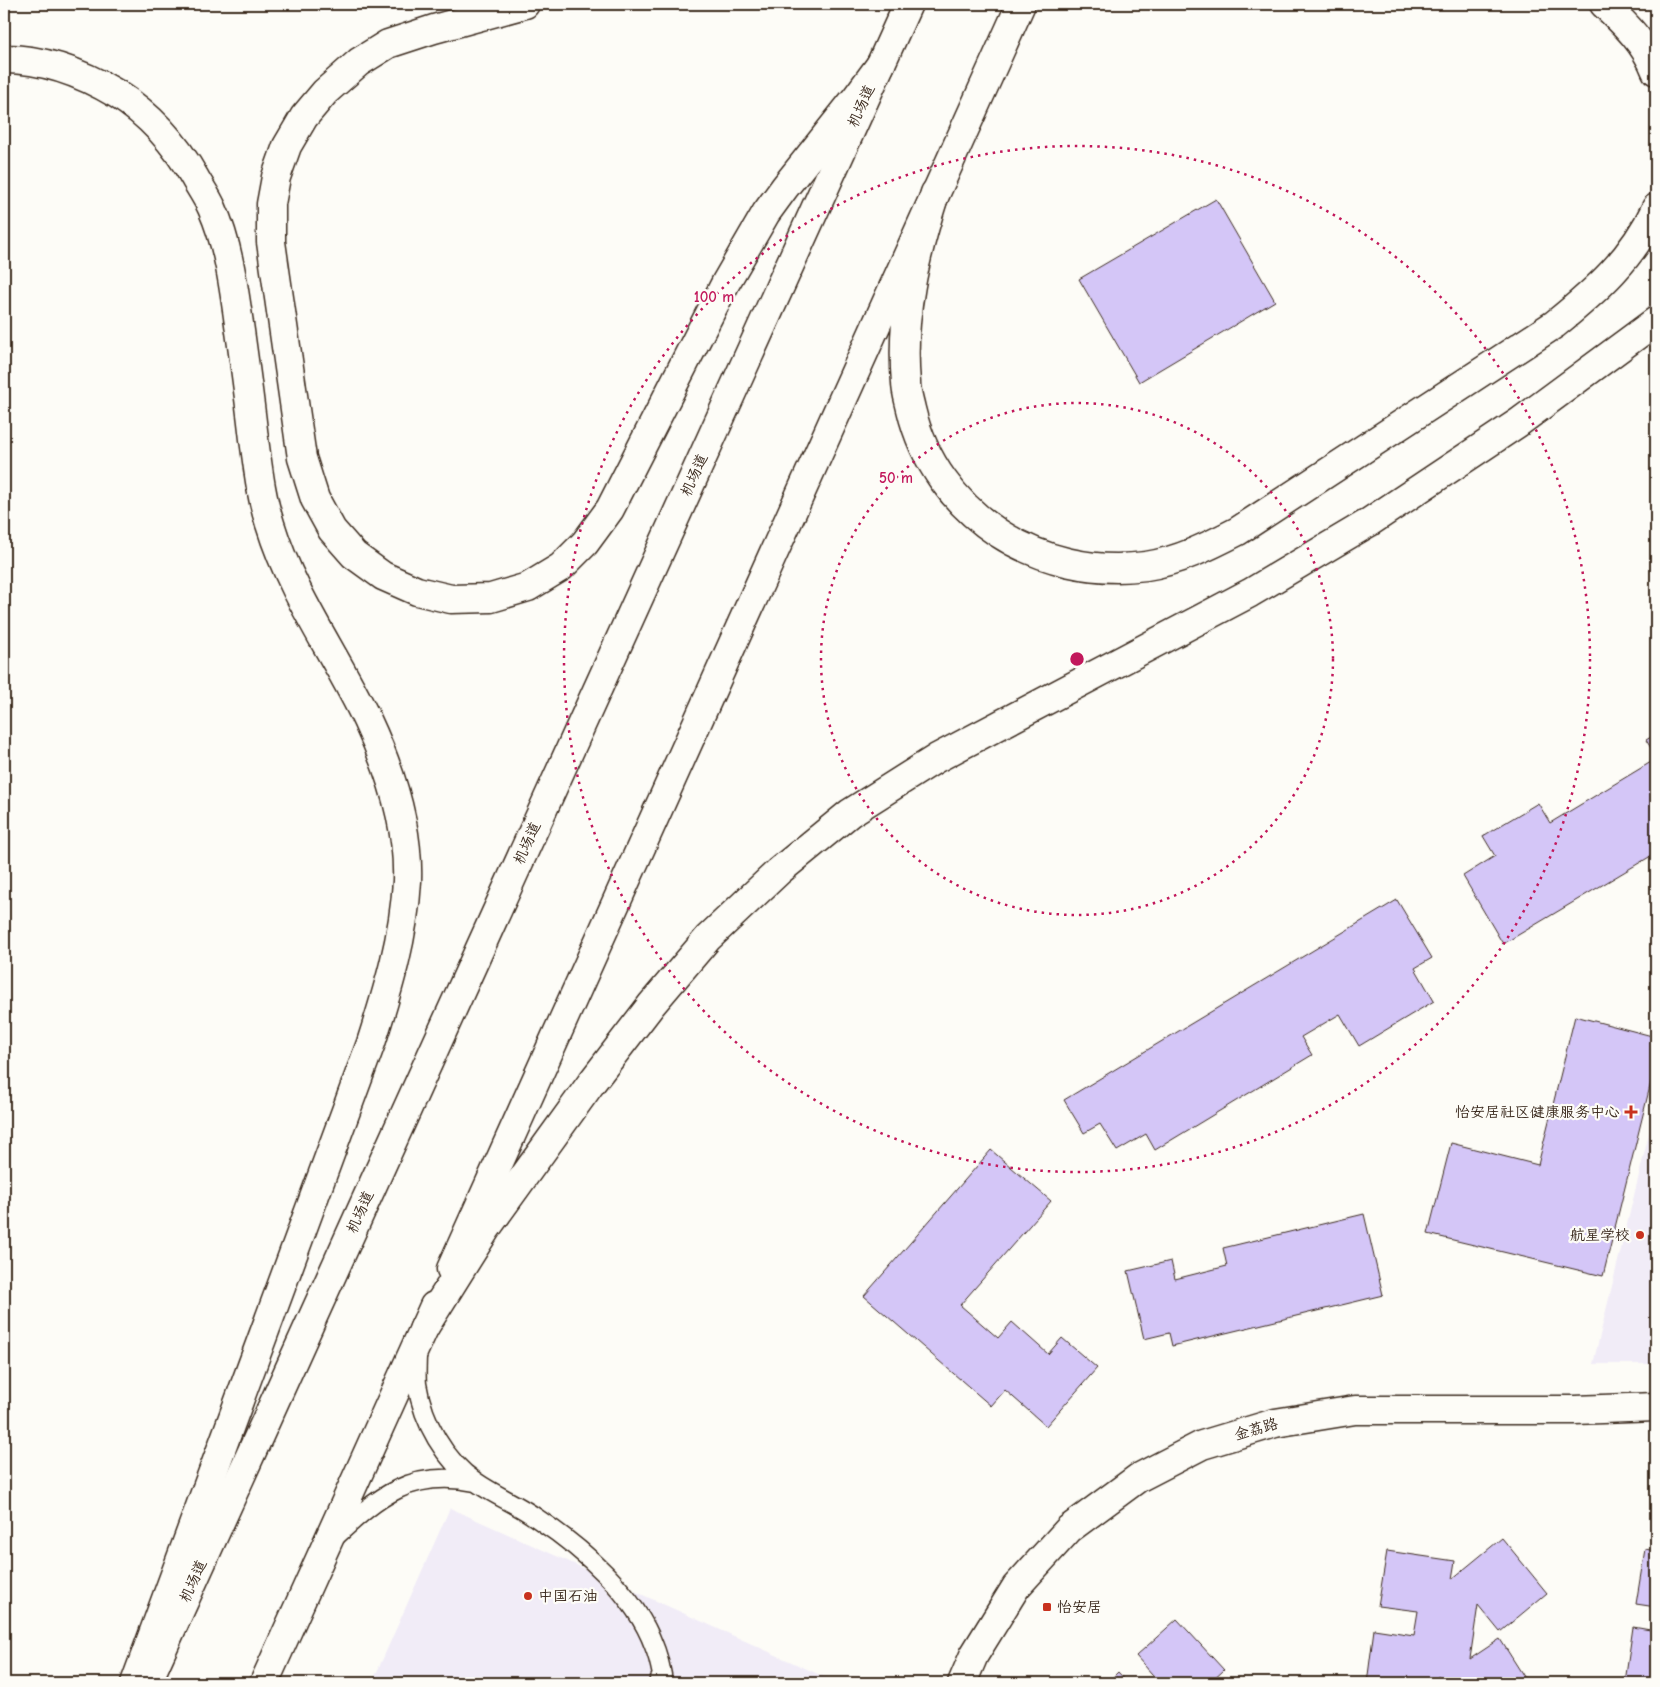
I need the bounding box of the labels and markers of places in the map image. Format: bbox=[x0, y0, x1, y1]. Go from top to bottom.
centre of rings bbox=[1068, 650, 1086, 668]
place label: 怡安居社区健康服务中心 bbox=[1455, 1103, 1620, 1121]
marker: 怡安居社区健康服务中心 bbox=[1624, 1105, 1638, 1119]
place label: 航星学校 bbox=[1570, 1226, 1630, 1244]
marker: 航星学校 bbox=[1634, 1229, 1646, 1241]
place label: 中国石油 bbox=[538, 1587, 598, 1605]
marker: 中国石油 bbox=[522, 1590, 534, 1602]
place label: 怡安居 bbox=[1057, 1598, 1102, 1616]
marker: 怡安居 bbox=[1041, 1601, 1053, 1613]

